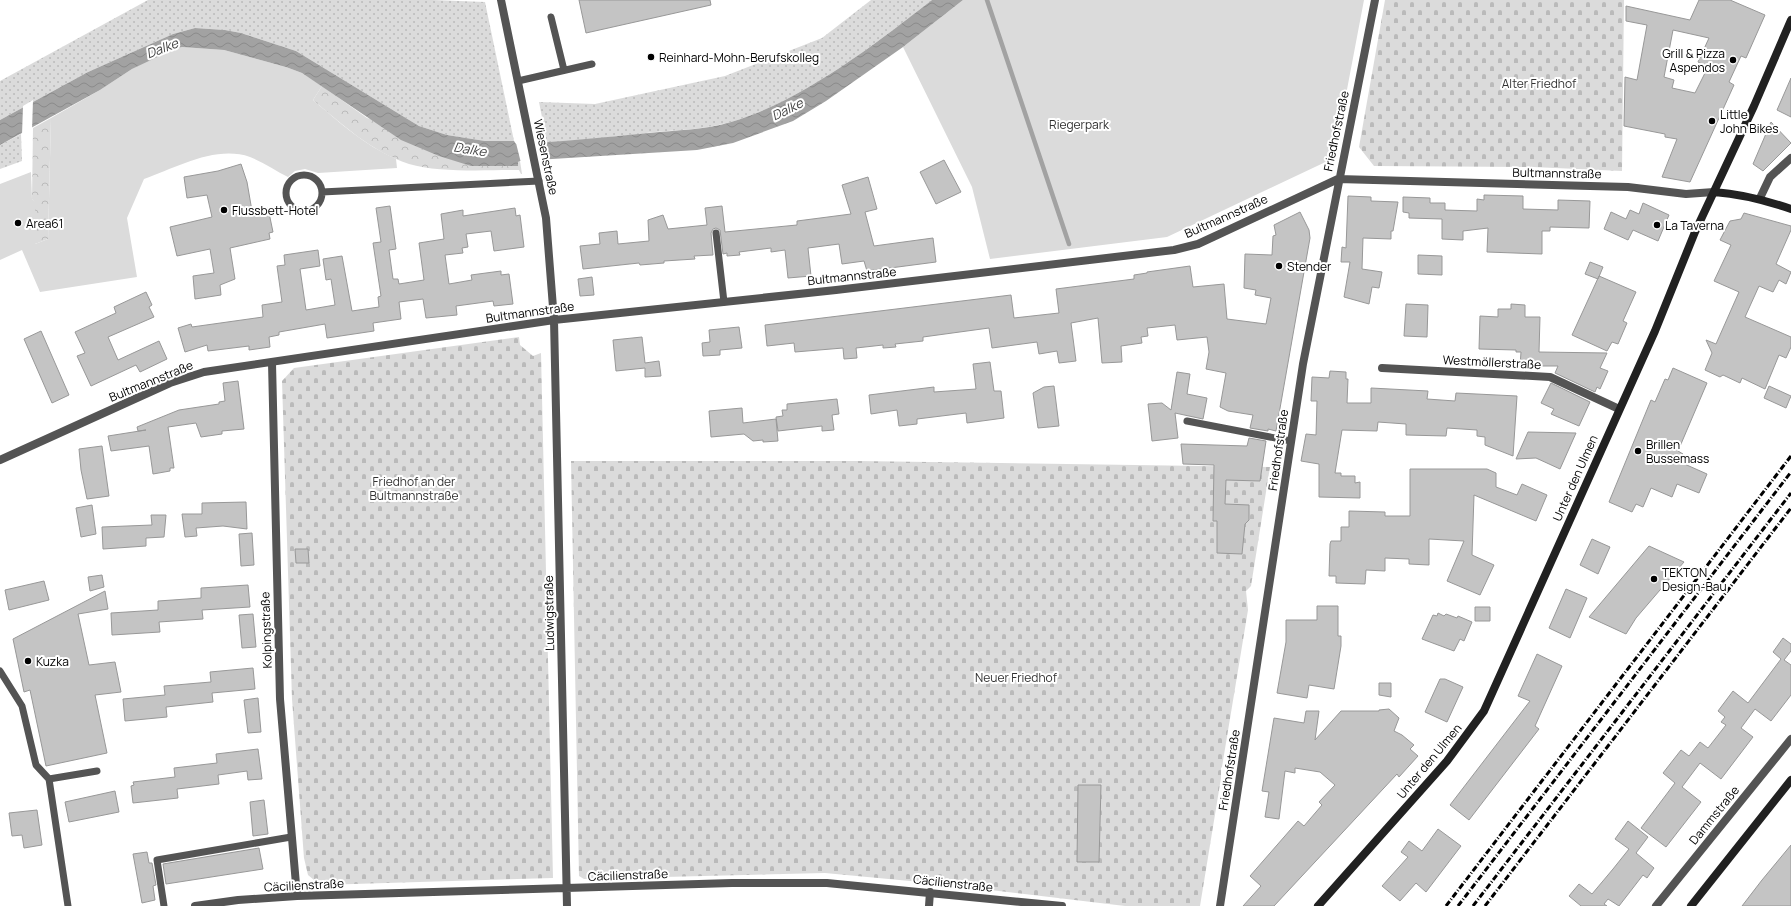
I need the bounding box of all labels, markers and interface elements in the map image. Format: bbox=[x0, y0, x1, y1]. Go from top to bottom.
water label: Dalke bbox=[143, 33, 182, 62]
place label: Grill & Pizza Aspendos bbox=[1662, 45, 1725, 76]
place label: Reinhard-Mohn-Berufskolleg bbox=[659, 49, 819, 66]
marker: Reinhard-Mohn-Berufskolleg bbox=[646, 52, 656, 62]
marker: Grill & Pizza Aspendos bbox=[1728, 55, 1738, 65]
park label: Alter Friedhof bbox=[1502, 75, 1577, 92]
street label: Friedhofstraße bbox=[1319, 89, 1353, 173]
water label: Dalke bbox=[768, 93, 807, 124]
place label: Little John Bikes bbox=[1720, 106, 1779, 137]
park label: Riegerpark bbox=[1049, 116, 1110, 133]
marker: Little John Bikes bbox=[1707, 116, 1717, 126]
street label: Wiesenstraße bbox=[530, 118, 562, 196]
water label: Dalke bbox=[452, 138, 489, 161]
street label: Bultmannstraße bbox=[1512, 164, 1602, 182]
street label: Bultmannstraße bbox=[1182, 190, 1270, 242]
place label: Flussbett-Hotel bbox=[232, 202, 318, 219]
marker: Flussbett-Hotel bbox=[219, 205, 229, 215]
place label: Area61 bbox=[26, 215, 63, 232]
place label: La Taverna bbox=[1665, 217, 1724, 234]
marker: Area61 bbox=[13, 218, 23, 228]
marker: La Taverna bbox=[1652, 220, 1662, 230]
place label: Stender bbox=[1287, 258, 1332, 275]
marker: Stender bbox=[1274, 261, 1284, 271]
street label: Bultmannstraße bbox=[807, 263, 897, 289]
street label: Bultmannstraße bbox=[485, 297, 575, 327]
street label: Westmöllerstraße bbox=[1442, 351, 1542, 373]
street label: Bultmannstraße bbox=[106, 356, 196, 406]
street label: Friedhofstraße bbox=[1264, 408, 1292, 492]
street label: Unter den Ulmen bbox=[1548, 432, 1602, 524]
place label: Brillen Bussemass bbox=[1646, 436, 1709, 467]
marker: Brillen Bussemass bbox=[1633, 446, 1643, 456]
park label: Friedhof an der Bultmannstraße bbox=[369, 473, 459, 504]
place label: TEKTON Design-Bau bbox=[1662, 564, 1727, 595]
marker: TEKTON Design-Bau bbox=[1649, 574, 1659, 584]
street label: Ludwigstraße bbox=[540, 575, 558, 651]
street label: Kolpingstraße bbox=[256, 591, 276, 669]
place label: Kuzka bbox=[36, 653, 69, 670]
marker: Kuzka bbox=[23, 656, 33, 666]
park label: Neuer Friedhof bbox=[975, 669, 1058, 686]
street label: Unter den Ulmen bbox=[1393, 720, 1465, 802]
street label: Friedhofstraße bbox=[1214, 728, 1244, 812]
street label: Dammstraße bbox=[1685, 782, 1743, 848]
street label: Cäcilienstraße bbox=[588, 865, 668, 885]
street label: Cäcilienstraße bbox=[912, 870, 994, 896]
street label: Cäcilienstraße bbox=[264, 874, 344, 896]

